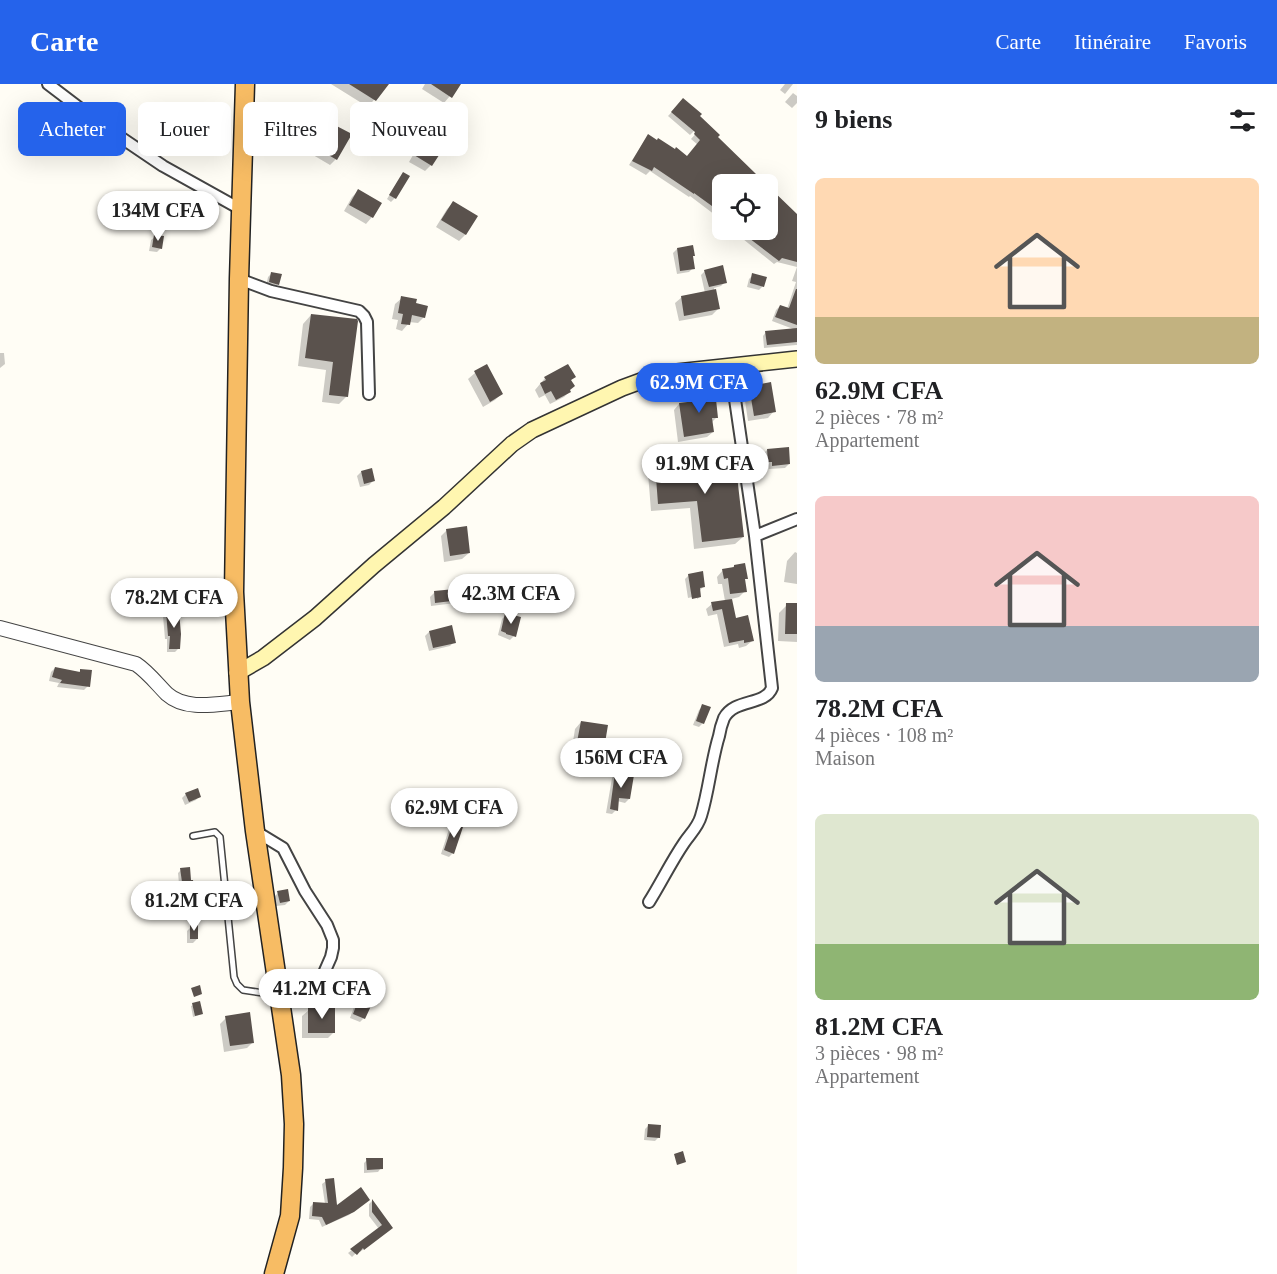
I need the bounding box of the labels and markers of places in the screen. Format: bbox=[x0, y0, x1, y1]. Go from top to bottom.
pin: 134M CFA bbox=[96, 191, 220, 242]
pin: 62.9M CFA bbox=[630, 363, 768, 414]
pin: 91.9M CFA bbox=[636, 444, 774, 495]
pin: 42.3M CFA bbox=[442, 574, 580, 625]
pin: 78.2M CFA bbox=[105, 578, 243, 629]
pin: 156M CFA bbox=[559, 738, 683, 789]
pin: 62.9M CFA bbox=[385, 788, 523, 839]
pin: 81.2M CFA bbox=[125, 881, 263, 932]
pin: 41.2M CFA bbox=[253, 969, 391, 1020]

